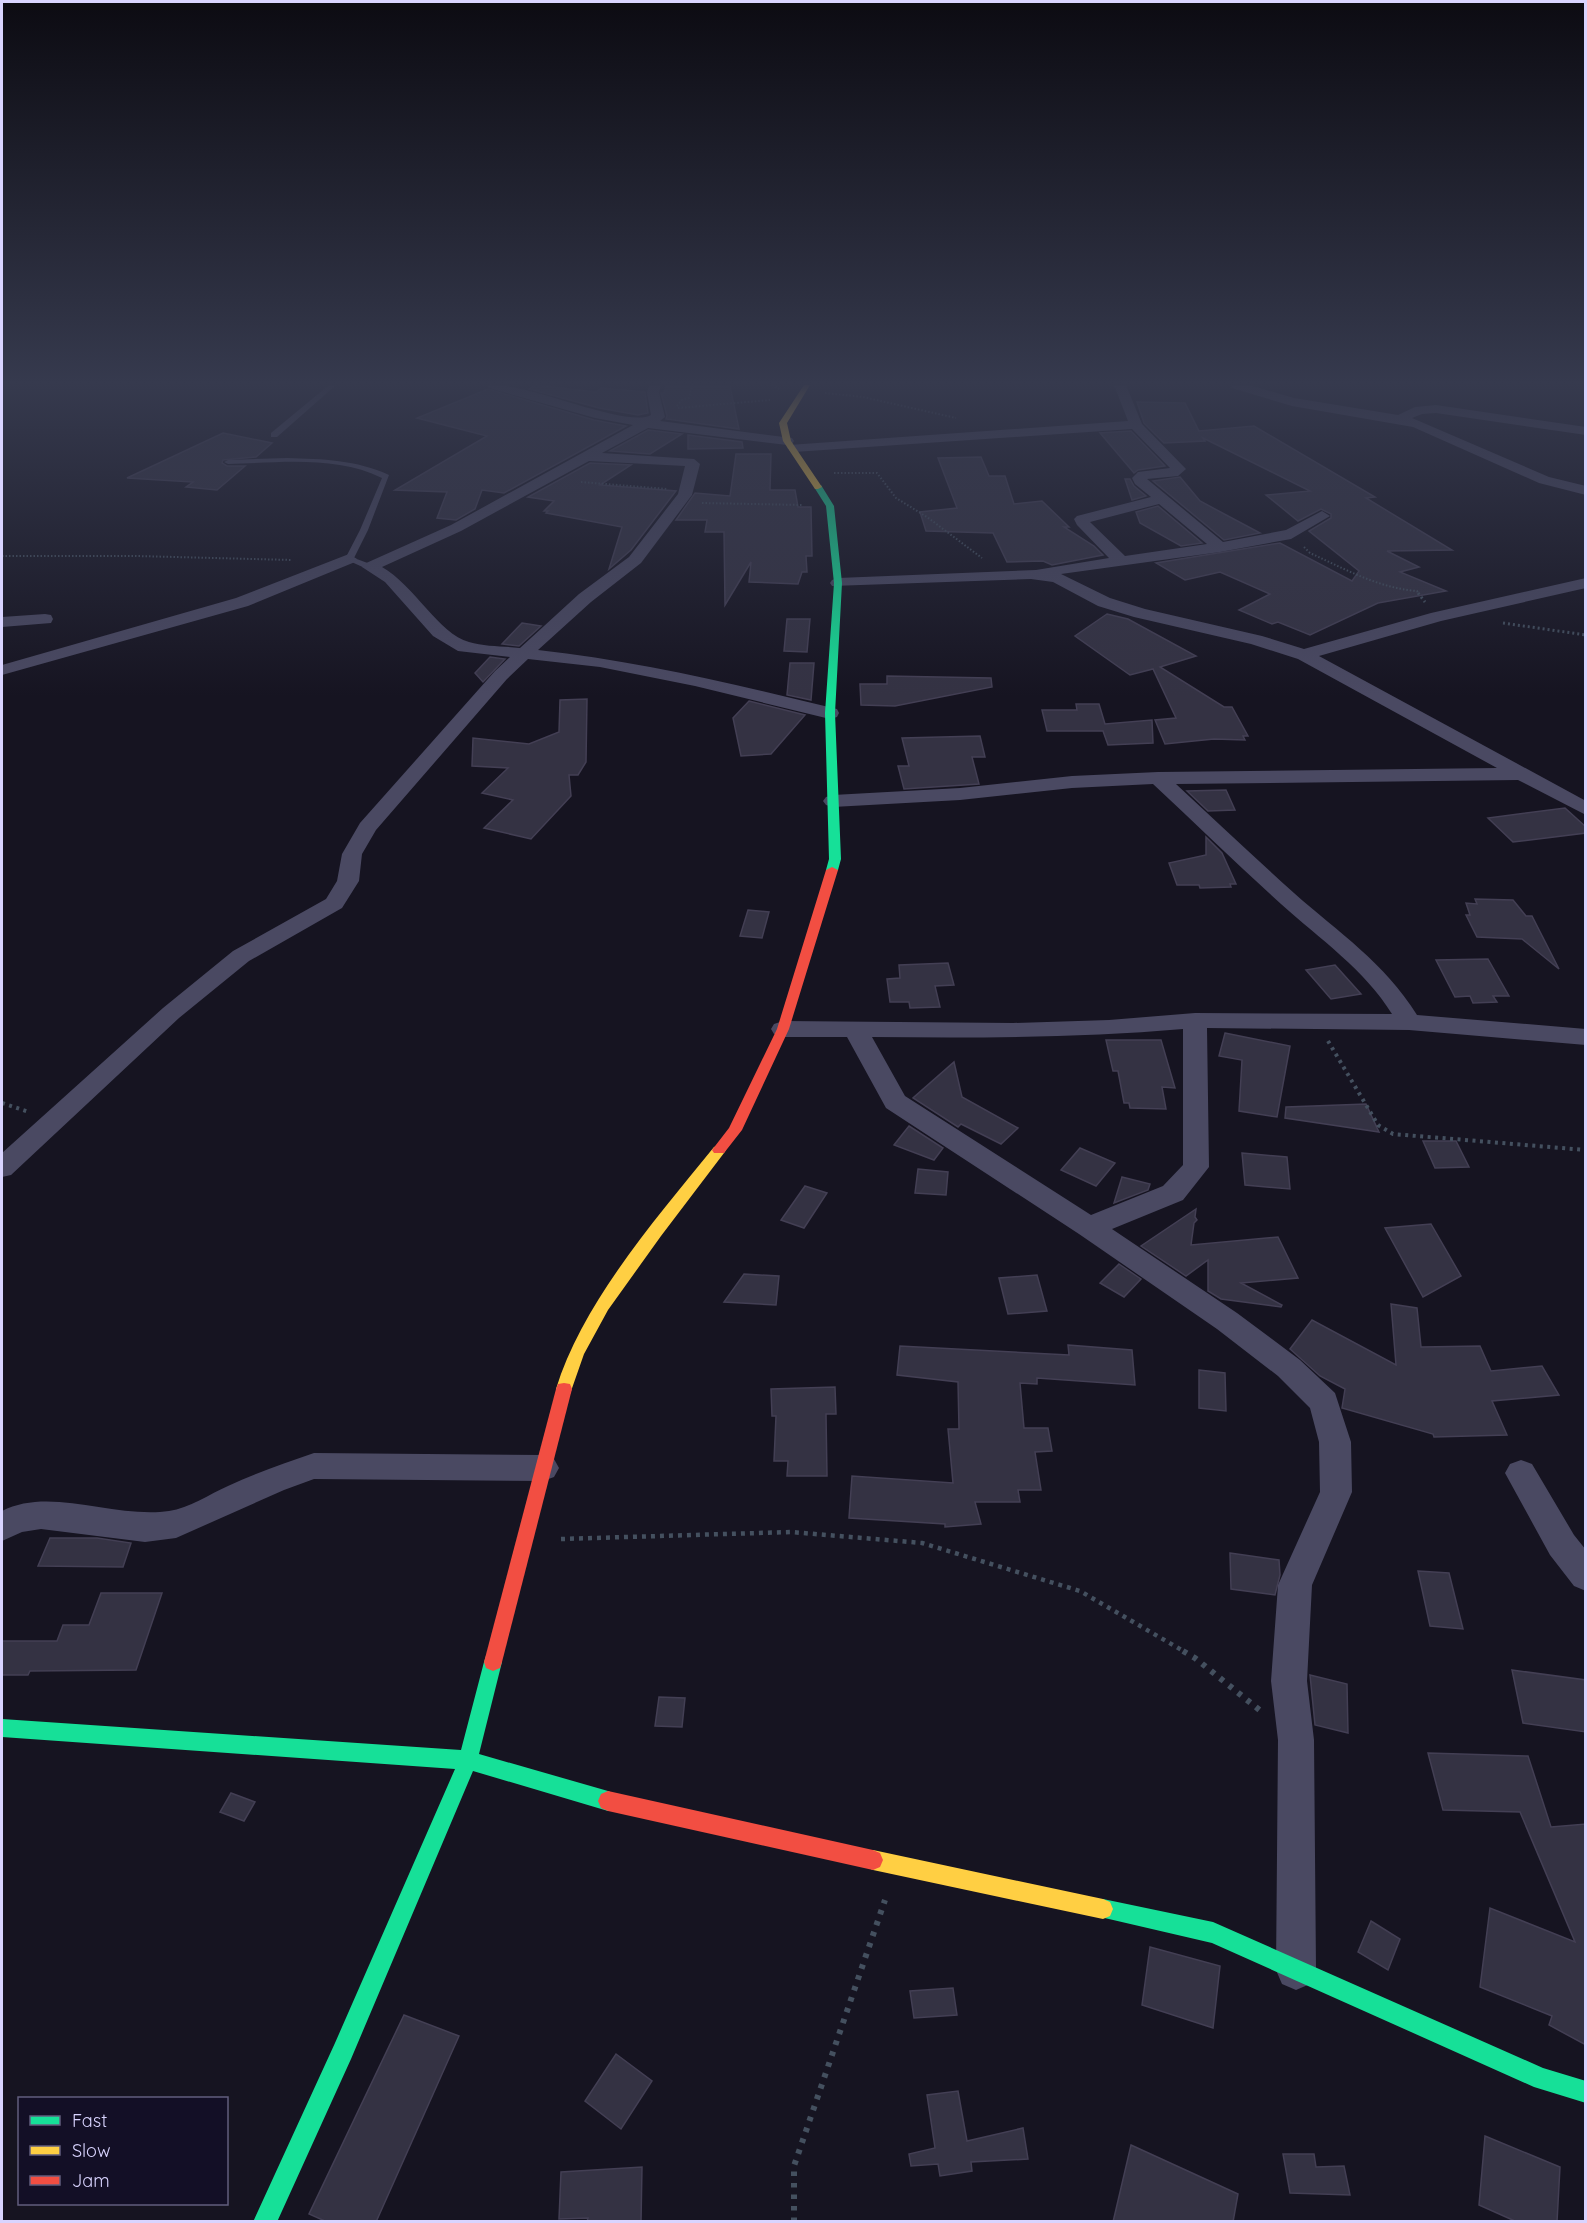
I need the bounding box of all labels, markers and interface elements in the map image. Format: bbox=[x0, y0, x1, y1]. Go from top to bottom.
legend bbox=[18, 2097, 228, 2205]
text: Fast bbox=[72, 2109, 107, 2132]
text: Slow bbox=[72, 2139, 110, 2162]
text: Jam bbox=[72, 2169, 110, 2192]

